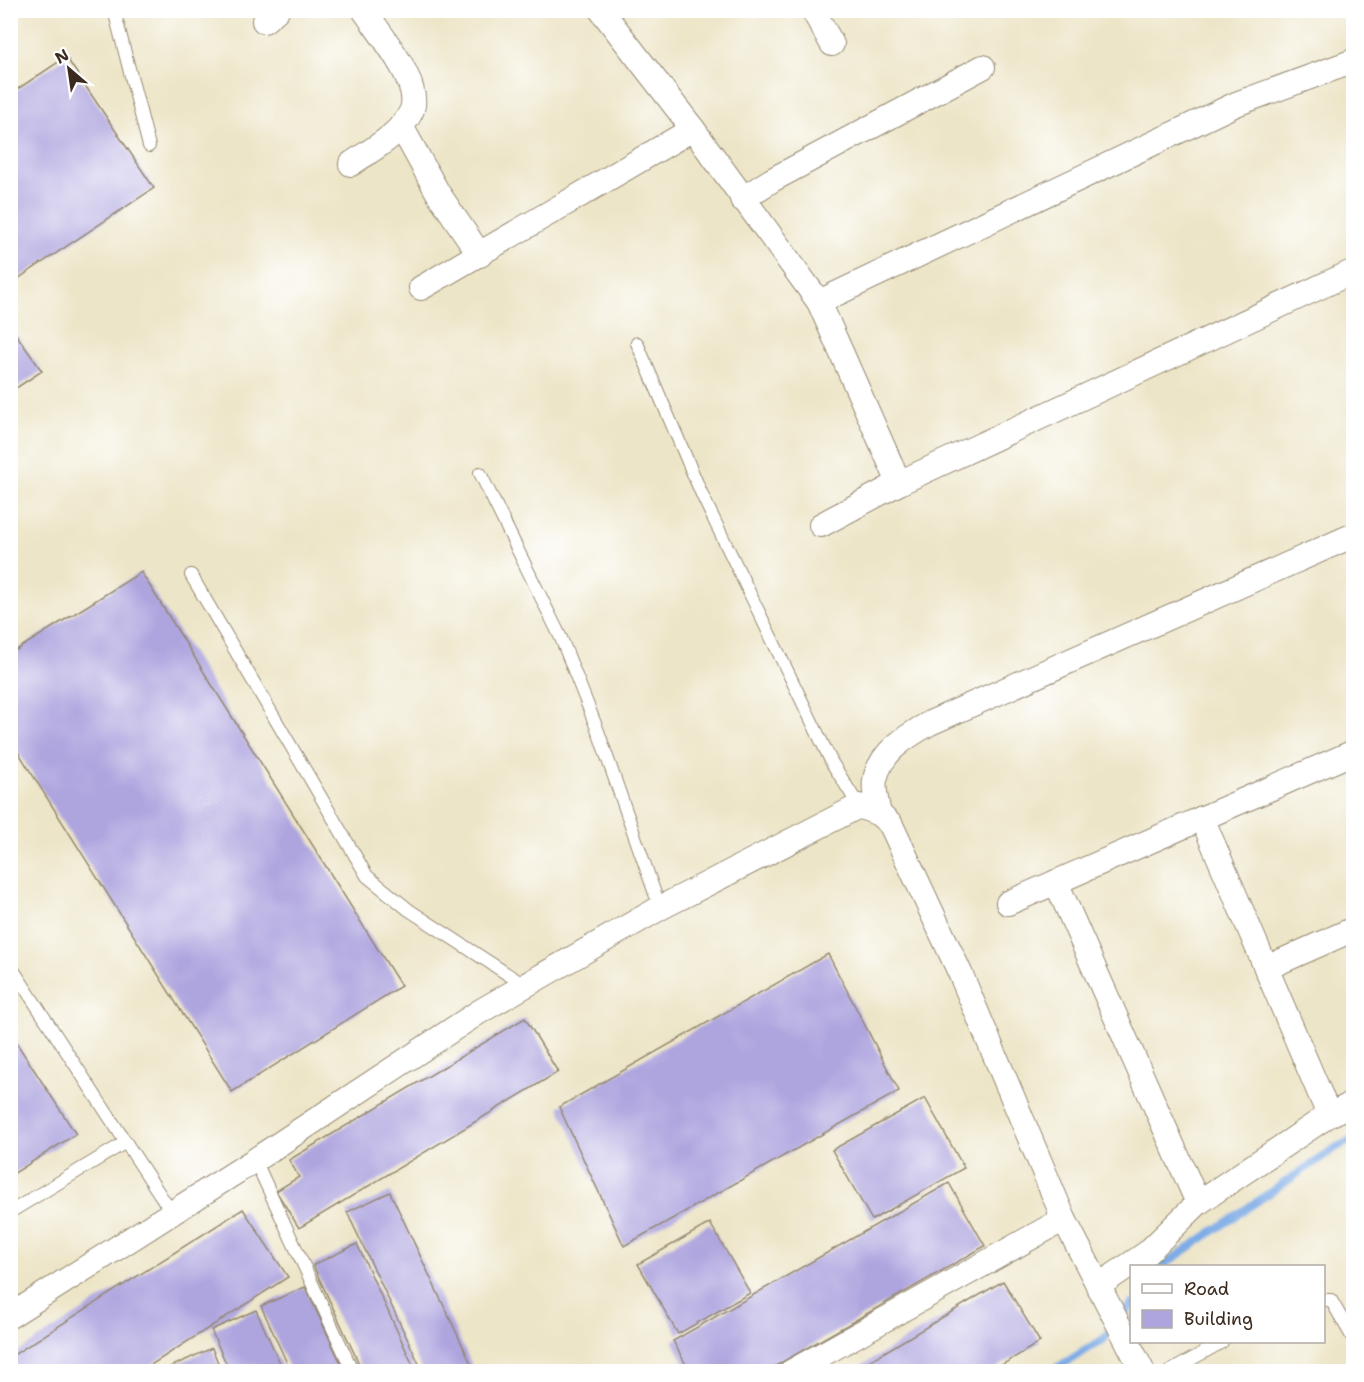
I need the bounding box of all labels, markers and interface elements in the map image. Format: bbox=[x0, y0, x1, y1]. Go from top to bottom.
north arrow bbox=[39, 39, 99, 99]
text: N bbox=[51, 44, 73, 69]
legend bbox=[1130, 1265, 1325, 1343]
text: Road bbox=[1184, 1277, 1229, 1301]
text: Building bbox=[1184, 1307, 1253, 1331]

